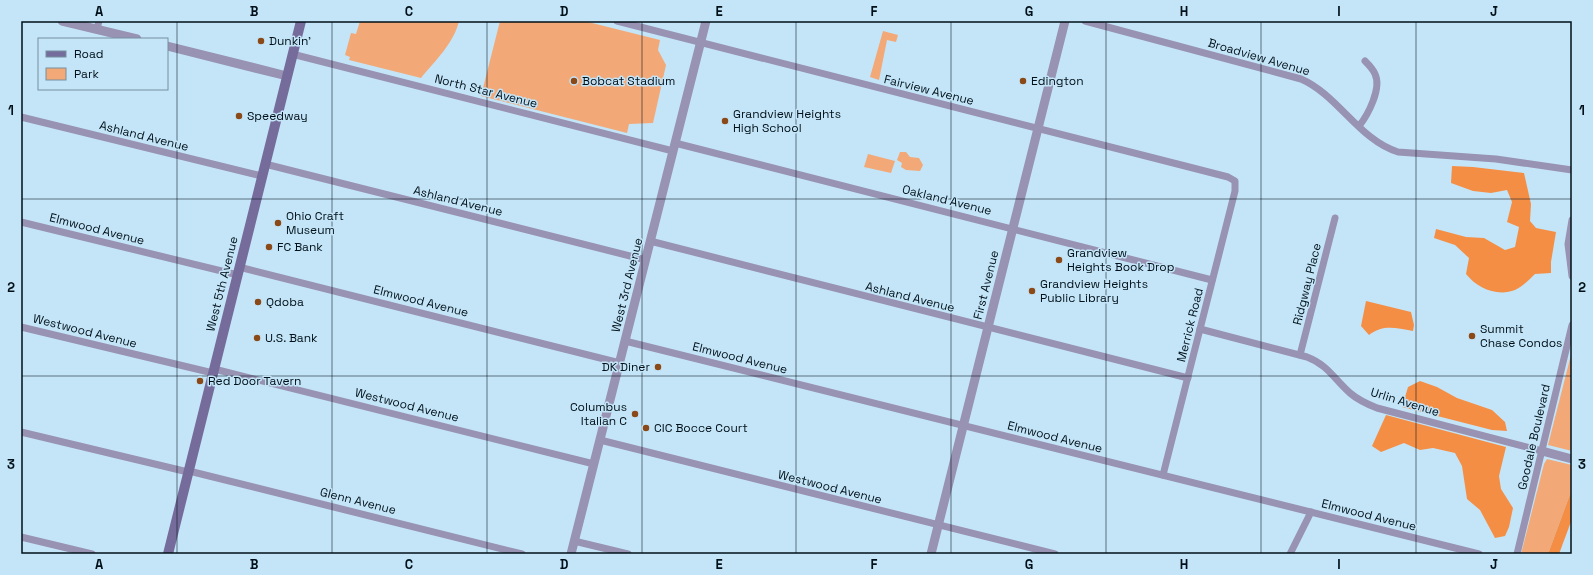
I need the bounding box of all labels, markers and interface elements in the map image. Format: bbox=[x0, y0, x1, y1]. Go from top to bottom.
text: A bbox=[95, 3, 104, 20]
text: B bbox=[250, 3, 259, 20]
text: C bbox=[405, 3, 413, 20]
text: D bbox=[560, 3, 569, 20]
text: E bbox=[715, 3, 723, 20]
text: F bbox=[871, 3, 878, 20]
text: G bbox=[1025, 3, 1033, 20]
text: H bbox=[1180, 3, 1188, 20]
text: I bbox=[1337, 3, 1341, 20]
text: J bbox=[1490, 3, 1498, 20]
place label: Dunkin' bbox=[269, 33, 311, 49]
street label: Broadview Avenue bbox=[1206, 35, 1312, 79]
marker: Dunkin' bbox=[256, 36, 266, 46]
legend bbox=[38, 38, 168, 90]
text: Road bbox=[74, 46, 103, 62]
text: Park bbox=[74, 66, 99, 82]
street label: North Star Avenue bbox=[433, 70, 539, 112]
street label: Fairview Avenue bbox=[882, 71, 976, 109]
place label: Bobcat Stadium bbox=[582, 73, 675, 89]
place label: Edington bbox=[1031, 73, 1084, 89]
marker: Bobcat Stadium bbox=[569, 76, 579, 86]
marker: Edington bbox=[1018, 76, 1028, 86]
text: 1 bbox=[8, 102, 14, 119]
text: 1 bbox=[1579, 102, 1585, 119]
place label: Grandview Heights High School bbox=[733, 106, 841, 136]
place label: Speedway bbox=[247, 108, 308, 124]
marker: Speedway bbox=[234, 111, 244, 121]
marker: Grandview Heights High School bbox=[720, 116, 730, 126]
street label: Ashland Avenue bbox=[98, 117, 190, 155]
street label: Oakland Avenue bbox=[901, 181, 993, 219]
street label: Ashland Avenue bbox=[412, 182, 504, 220]
place label: Ohio Craft Museum bbox=[286, 208, 344, 238]
street label: Elmwood Avenue bbox=[48, 209, 146, 249]
marker: Ohio Craft Museum bbox=[273, 218, 283, 228]
street label: West 5th Avenue bbox=[202, 235, 242, 333]
street label: West 3rd Avenue bbox=[608, 236, 646, 334]
place label: FC Bank bbox=[277, 239, 323, 255]
street label: Ridgway Place bbox=[1289, 241, 1325, 327]
marker: FC Bank bbox=[264, 242, 274, 252]
place label: Grandview Heights Book Drop bbox=[1067, 245, 1175, 275]
street label: First Avenue bbox=[970, 249, 1002, 321]
marker: Grandview Heights Book Drop bbox=[1054, 255, 1064, 265]
place label: Grandview Heights Public Library bbox=[1040, 276, 1148, 306]
street label: Ashland Avenue bbox=[864, 278, 956, 316]
text: 2 bbox=[7, 279, 15, 296]
text: 2 bbox=[1578, 279, 1586, 296]
street label: Elmwood Avenue bbox=[372, 281, 470, 321]
marker: Grandview Heights Public Library bbox=[1027, 286, 1037, 296]
street label: Merrick Road bbox=[1173, 286, 1207, 364]
place label: Qdoba bbox=[266, 294, 304, 310]
marker: Qdoba bbox=[253, 297, 263, 307]
street label: Westwood Avenue bbox=[31, 310, 139, 352]
place label: Summit Chase Condos bbox=[1480, 321, 1562, 351]
place label: U.S. Bank bbox=[265, 330, 318, 346]
marker: Summit Chase Condos bbox=[1467, 331, 1477, 341]
marker: U.S. Bank bbox=[252, 333, 262, 343]
street label: Elmwood Avenue bbox=[691, 338, 789, 378]
place label: DK Diner bbox=[602, 359, 650, 375]
marker: DK Diner bbox=[653, 362, 663, 372]
place label: Red Door Tavern bbox=[208, 373, 301, 389]
marker: Red Door Tavern bbox=[195, 376, 205, 386]
street label: Goodale Boulevard bbox=[1514, 382, 1554, 492]
street label: Westwood Avenue bbox=[353, 384, 461, 426]
street label: Urlin Avenue bbox=[1369, 384, 1441, 420]
place label: Columbus Italian C bbox=[570, 399, 627, 429]
marker: Columbus Italian C bbox=[630, 409, 640, 419]
street label: Elmwood Avenue bbox=[1006, 417, 1104, 457]
place label: CIC Bocce Court bbox=[654, 420, 748, 436]
marker: CIC Bocce Court bbox=[641, 423, 651, 433]
text: 3 bbox=[7, 456, 15, 473]
text: 3 bbox=[1578, 456, 1586, 473]
street label: Westwood Avenue bbox=[776, 466, 884, 508]
street label: Glenn Avenue bbox=[318, 484, 398, 518]
street label: Elmwood Avenue bbox=[1320, 495, 1418, 535]
text: A bbox=[95, 556, 104, 573]
text: B bbox=[250, 556, 259, 573]
text: C bbox=[405, 556, 413, 573]
text: D bbox=[560, 556, 569, 573]
text: E bbox=[715, 556, 723, 573]
text: F bbox=[871, 556, 878, 573]
text: G bbox=[1025, 556, 1033, 573]
text: H bbox=[1180, 556, 1188, 573]
text: I bbox=[1337, 556, 1341, 573]
text: J bbox=[1490, 556, 1498, 573]

